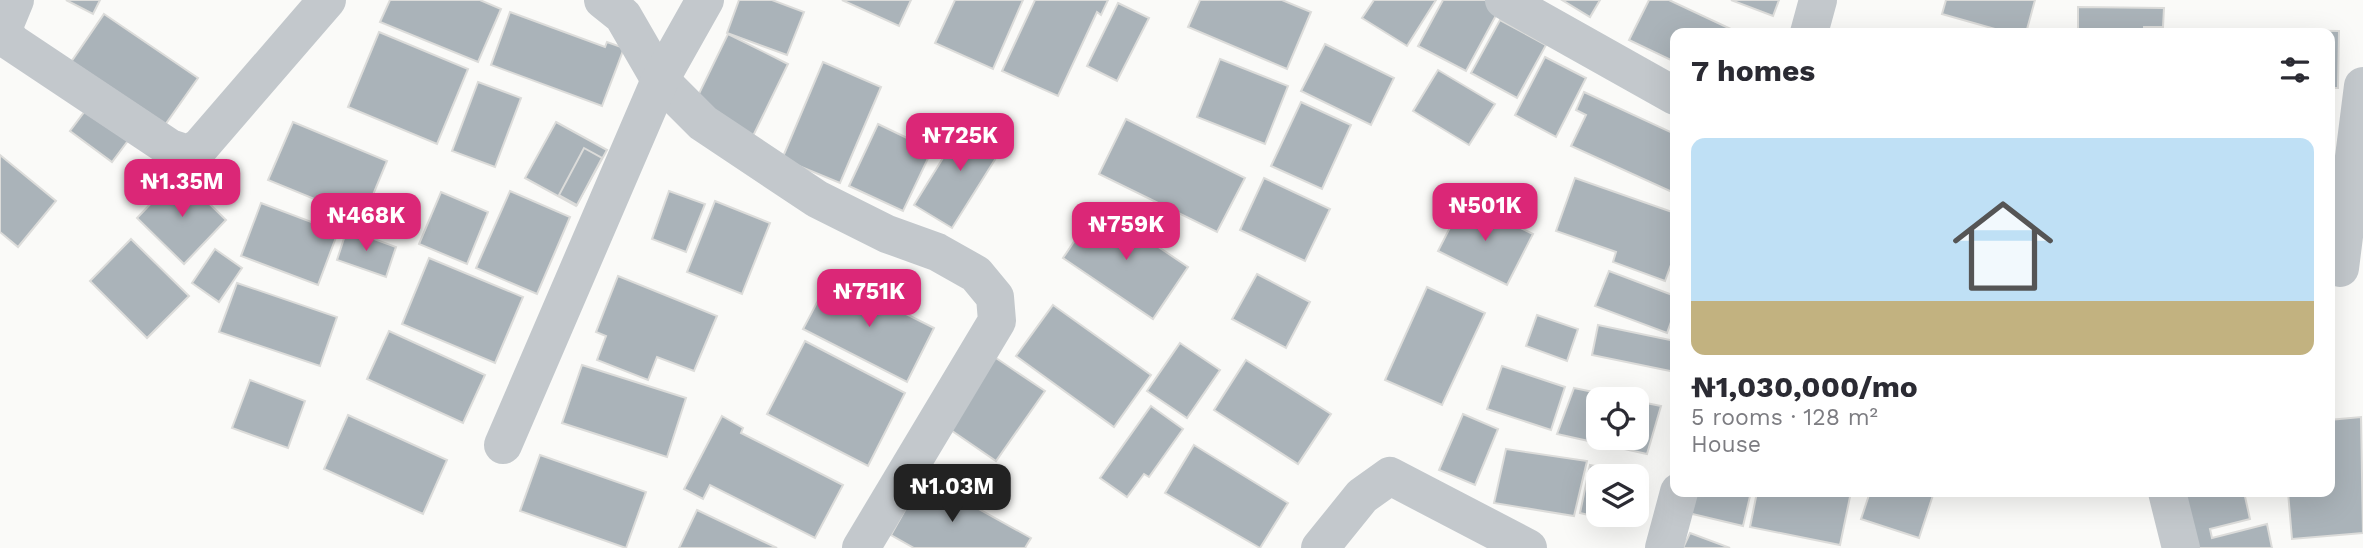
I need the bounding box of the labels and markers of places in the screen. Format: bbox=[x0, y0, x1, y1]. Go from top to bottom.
pin: ₦725K bbox=[911, 114, 1009, 173]
pin: ₦1.35M bbox=[125, 160, 239, 219]
pin: ₦501K bbox=[1436, 184, 1534, 243]
pin: ₦468K bbox=[317, 194, 415, 253]
pin: ₦759K bbox=[1077, 202, 1175, 262]
pin: ₦751K bbox=[820, 270, 918, 329]
pin: ₦1.03M bbox=[895, 464, 1009, 524]

